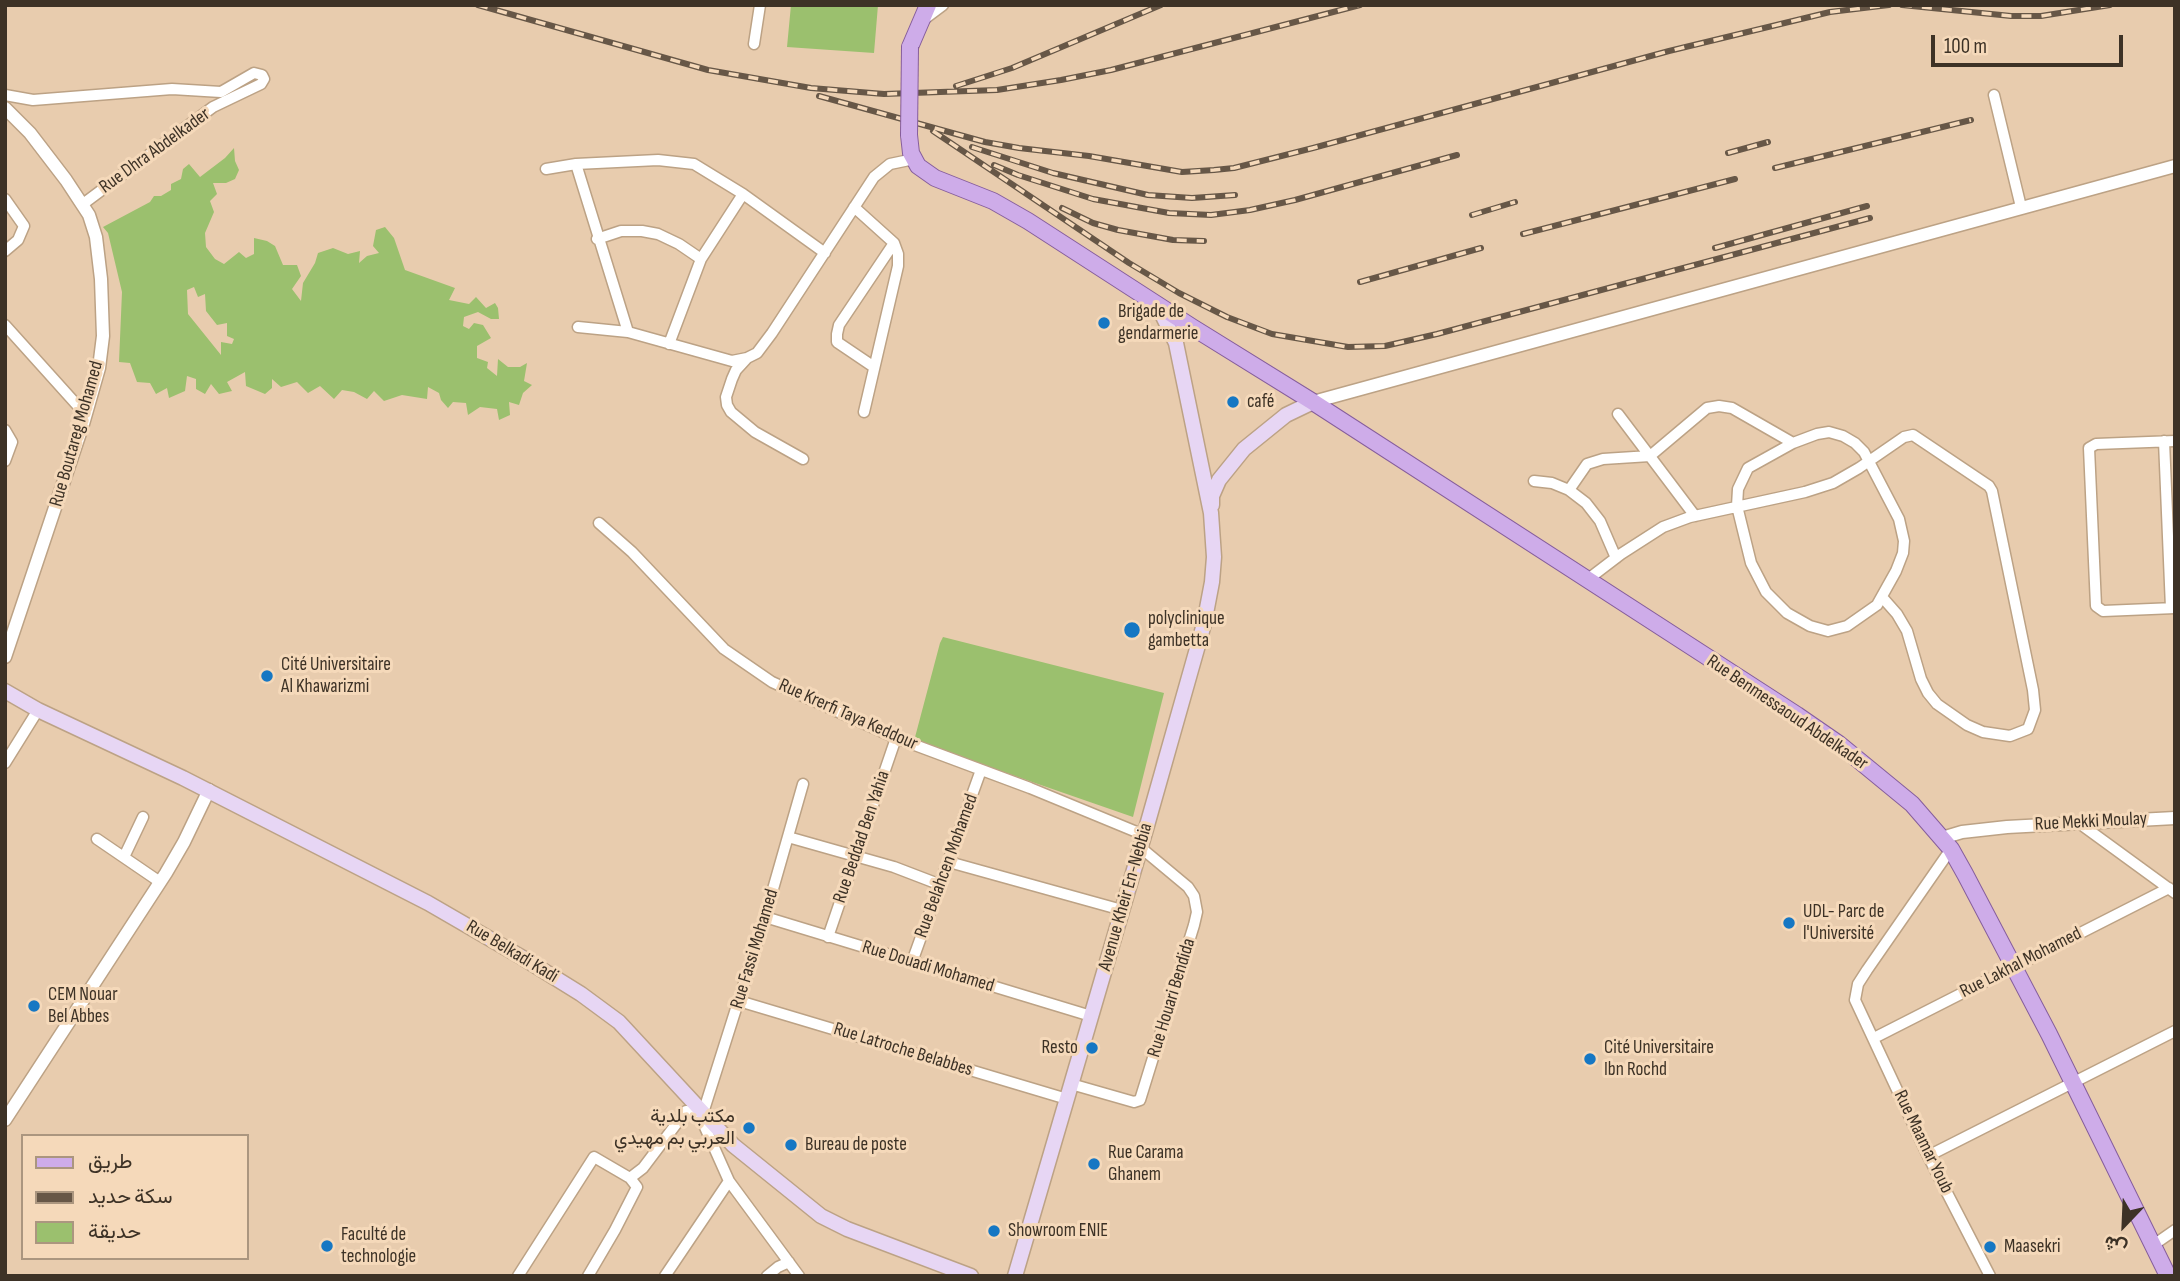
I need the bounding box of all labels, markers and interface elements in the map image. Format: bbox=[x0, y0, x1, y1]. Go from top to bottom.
scale bar bbox=[1935, 21, 2128, 65]
text: 100 m bbox=[1944, 34, 1987, 59]
street label: Rue Dhra Abdelkader bbox=[95, 103, 215, 199]
place label: Brigade de gendarmerie bbox=[1118, 301, 1198, 345]
marker: Brigade de gendarmerie bbox=[1096, 315, 1112, 331]
street label: Rue Boutareg Mohamed bbox=[45, 359, 109, 509]
place label: café bbox=[1247, 391, 1274, 413]
marker: café bbox=[1225, 394, 1241, 410]
place label: polyclinique gambetta bbox=[1148, 608, 1225, 652]
marker: polyclinique gambetta bbox=[1122, 620, 1142, 640]
street label: Rue Benmessaoud Abdelkader bbox=[1702, 650, 1872, 776]
place label: Cité Universitaire Al Khawarizmi bbox=[281, 654, 391, 698]
marker: Cité Universitaire Al Khawarizmi bbox=[259, 668, 275, 684]
street label: Rue Krerfi Taya Keddour bbox=[775, 674, 921, 756]
street label: Rue Beddad Ben Yahia bbox=[829, 768, 895, 906]
street label: Rue Belahcen Mohamed bbox=[910, 791, 984, 941]
street label: Rue Mekki Moulay bbox=[2034, 808, 2148, 836]
street label: Avenue Kheir En-Nebbia bbox=[1094, 820, 1158, 974]
street label: Rue Fassi Mohamed bbox=[726, 886, 784, 1012]
place label: UDL- Parc de l'Université bbox=[1803, 901, 1884, 945]
marker: UDL- Parc de l'Université bbox=[1781, 915, 1797, 931]
street label: Rue Belkadi Kadi bbox=[462, 916, 562, 988]
street label: Rue Lakhal Mohamed bbox=[1956, 923, 2086, 1003]
street label: Rue Douadi Mohamed bbox=[859, 936, 997, 998]
street label: Rue Houari Bendida bbox=[1143, 936, 1201, 1060]
place label: CEM Nouar Bel Abbes bbox=[48, 984, 118, 1028]
marker: CEM Nouar Bel Abbes bbox=[26, 998, 42, 1014]
street label: Rue Latroche Belabbes bbox=[831, 1018, 975, 1082]
place label: Resto bbox=[1041, 1037, 1078, 1059]
place label: Cité Universitaire Ibn Rochd bbox=[1604, 1037, 1714, 1081]
marker: Resto bbox=[1084, 1040, 1100, 1056]
marker: Cité Universitaire Ibn Rochd bbox=[1582, 1051, 1598, 1067]
street label: Rue Maamar Youb bbox=[1888, 1087, 1958, 1197]
place label: مكتب بلدية العربي بم مهيدي bbox=[614, 1106, 735, 1150]
marker: مكتب بلدية العربي بم مهيدي bbox=[741, 1120, 757, 1136]
legend bbox=[21, 1134, 248, 1260]
place label: Bureau de poste bbox=[805, 1134, 907, 1156]
marker: Bureau de poste bbox=[783, 1137, 799, 1153]
place label: Rue Carama Ghanem bbox=[1108, 1142, 1184, 1186]
text: طريق bbox=[88, 1149, 133, 1174]
marker: Rue Carama Ghanem bbox=[1086, 1156, 1102, 1172]
text: سكة حديد bbox=[88, 1184, 172, 1209]
north arrow bbox=[2089, 1190, 2159, 1260]
text: حديقة bbox=[88, 1219, 141, 1244]
place label: Showroom ENIE bbox=[1008, 1220, 1108, 1242]
marker: Showroom ENIE bbox=[986, 1223, 1002, 1239]
place label: Faculté de technologie bbox=[341, 1224, 416, 1268]
text: ش bbox=[2101, 1230, 2131, 1260]
place label: Maasekri bbox=[2004, 1236, 2061, 1258]
marker: Faculté de technologie bbox=[319, 1238, 335, 1254]
marker: Maasekri bbox=[1982, 1239, 1998, 1255]

